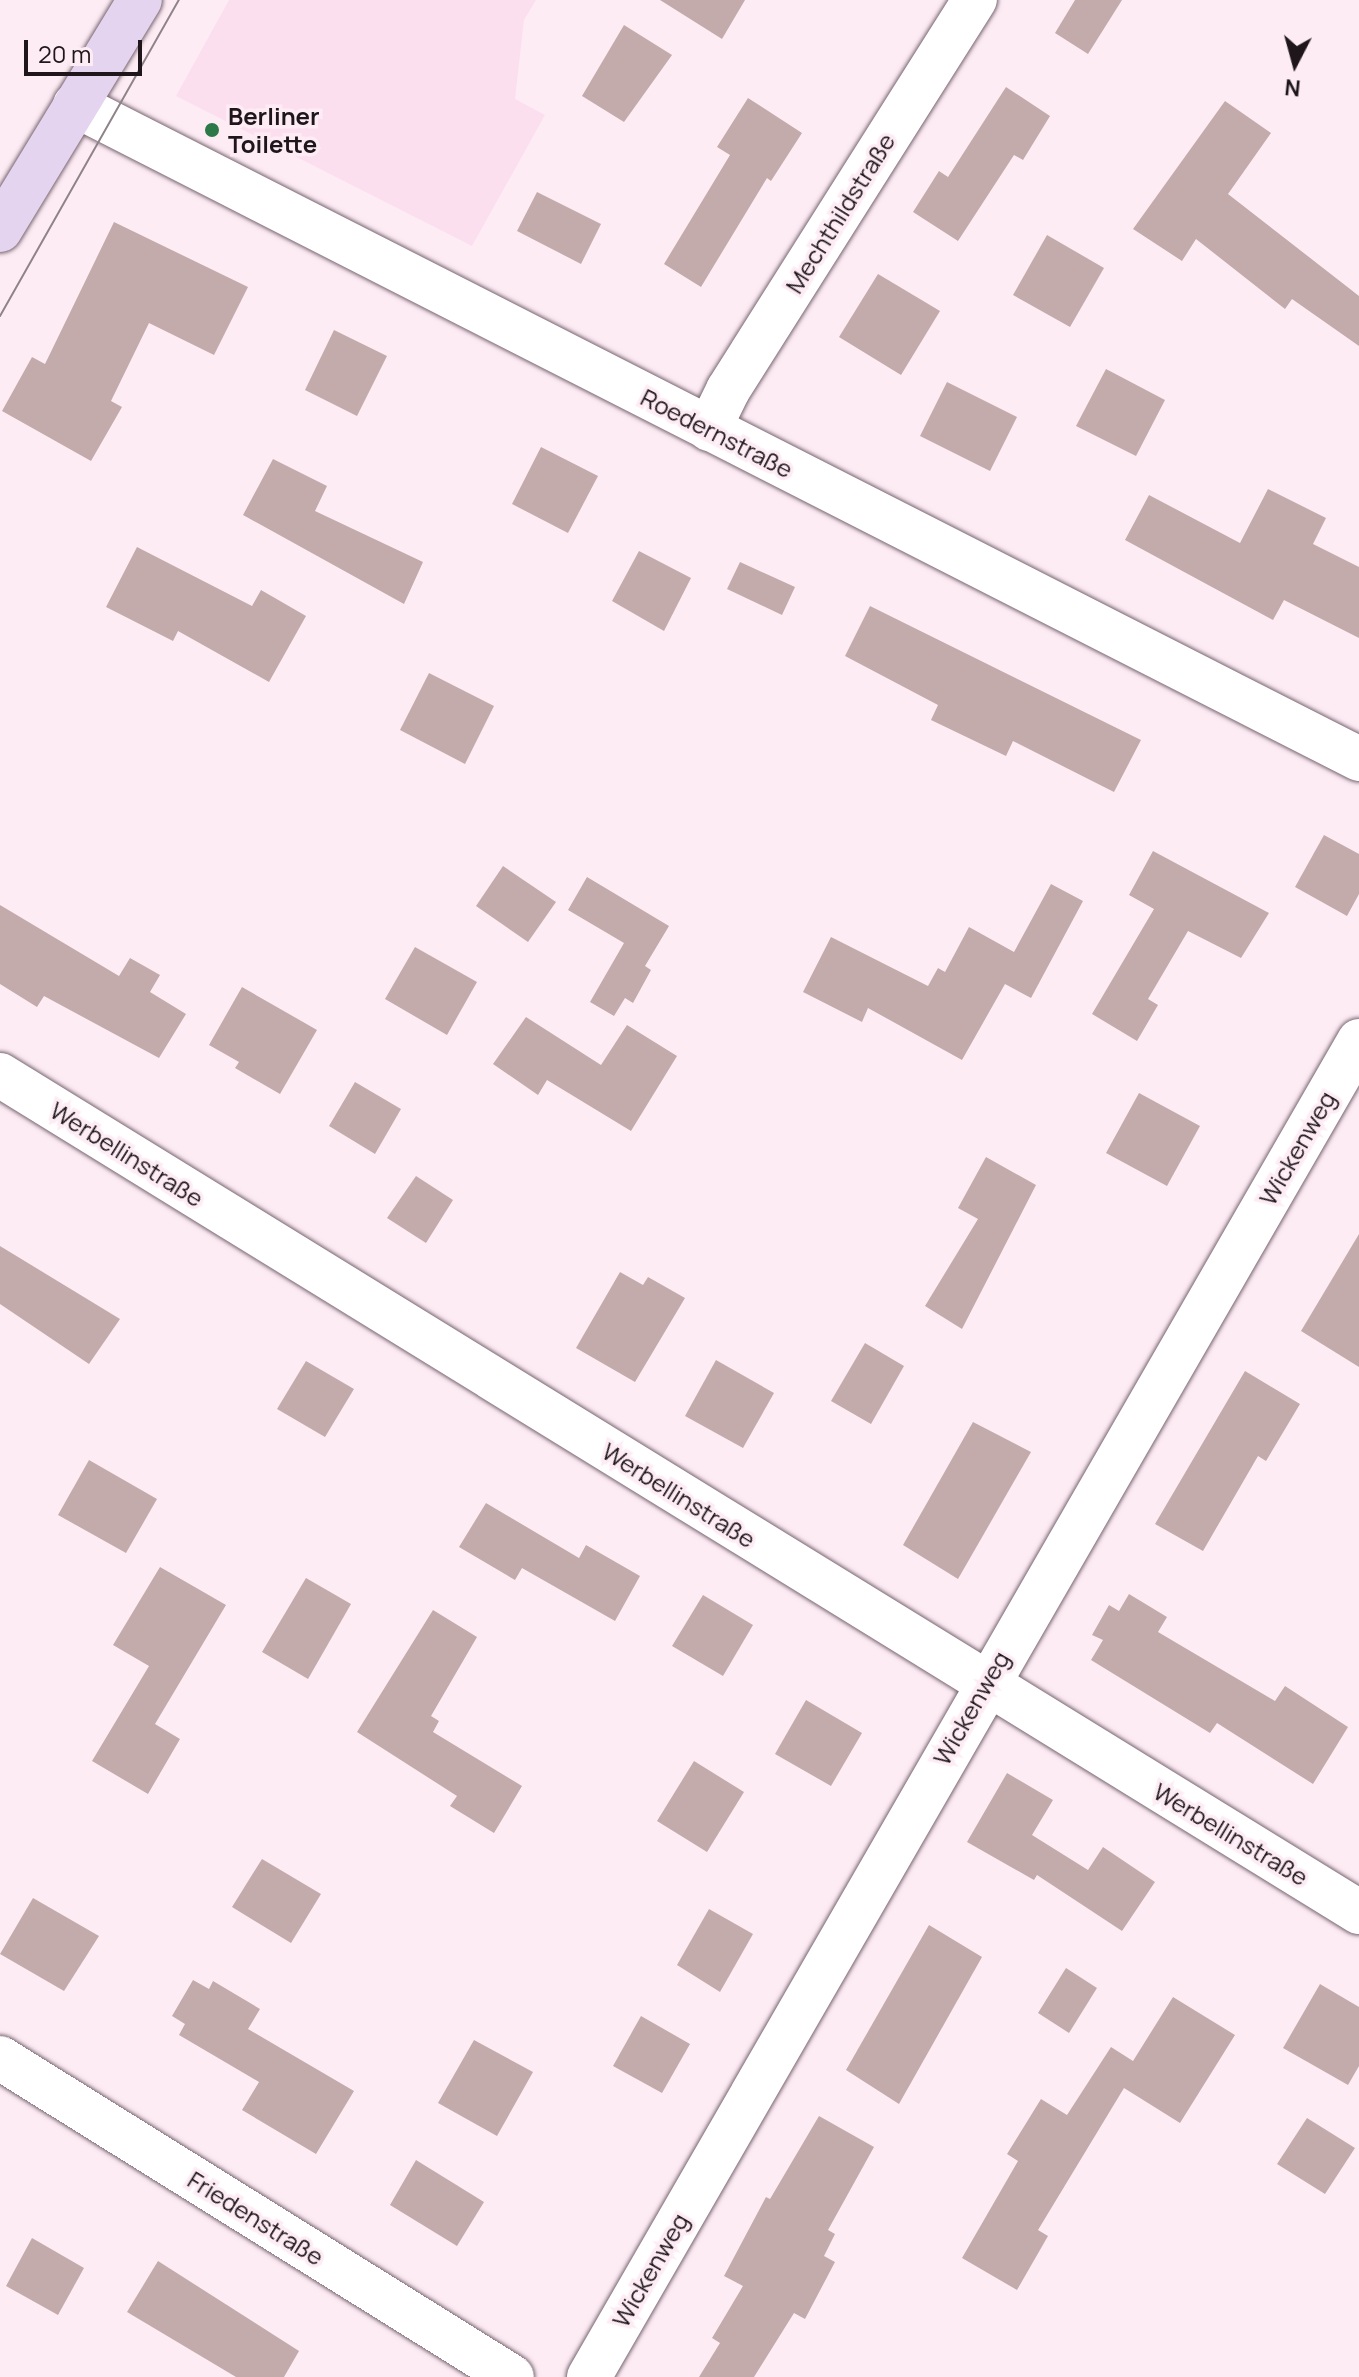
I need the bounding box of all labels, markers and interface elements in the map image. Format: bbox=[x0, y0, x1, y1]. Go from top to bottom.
scale bar bbox=[28, 24, 146, 74]
north arrow bbox=[1255, 24, 1335, 104]
text: 20 m bbox=[38, 37, 91, 70]
text: N bbox=[1283, 72, 1302, 104]
place label: Berliner Toilette bbox=[228, 102, 319, 158]
marker: Berliner Toilette bbox=[203, 121, 221, 139]
street label: Mechthildstraße bbox=[779, 128, 901, 298]
street label: Roedernstraße bbox=[636, 382, 798, 484]
street label: Wickenweg bbox=[1253, 1086, 1341, 1210]
street label: Werbellinstraße bbox=[45, 1095, 209, 1213]
street label: Werbellinstraße bbox=[597, 1436, 761, 1554]
street label: Wickenweg bbox=[927, 1646, 1015, 1770]
street label: Werbellinstraße bbox=[1149, 1777, 1313, 1891]
street label: Friedenstraße bbox=[183, 2165, 329, 2271]
street label: Wickenweg bbox=[606, 2208, 694, 2332]

